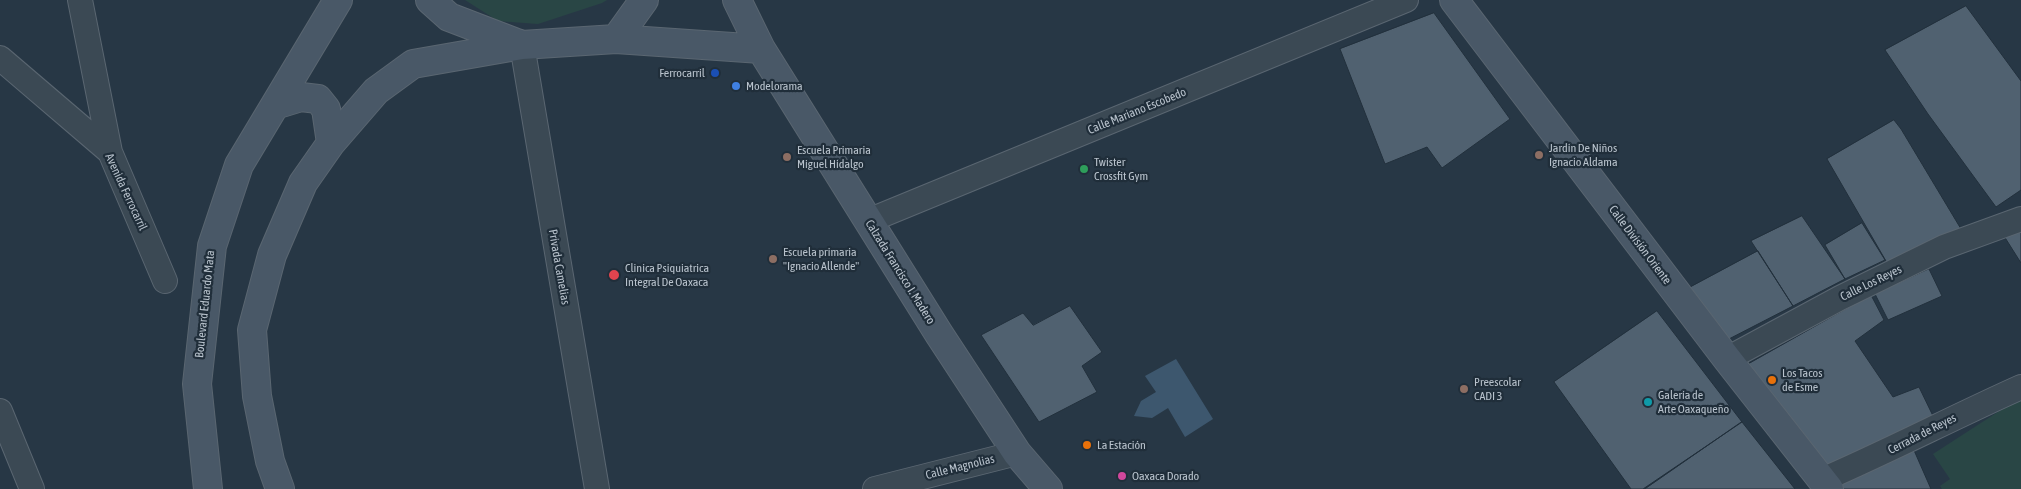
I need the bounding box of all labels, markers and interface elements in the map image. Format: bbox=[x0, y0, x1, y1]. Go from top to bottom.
place label: Ferrocarril bbox=[659, 66, 705, 80]
marker: Ferrocarril bbox=[709, 67, 721, 79]
place label: Modelorama bbox=[746, 79, 803, 93]
marker: Modelorama bbox=[730, 80, 742, 92]
street label: Calle Mariano Escobedo bbox=[1086, 85, 1188, 137]
place label: Jardin De Niños Ignacio Aldama bbox=[1549, 141, 1618, 169]
place label: Escuela Primaria Miguel Hidalgo bbox=[797, 143, 871, 171]
marker: Jardin De Niños Ignacio Aldama bbox=[1533, 149, 1545, 161]
street label: Avenida Ferrocarril bbox=[102, 151, 150, 233]
marker: Escuela Primaria Miguel Hidalgo bbox=[781, 151, 793, 163]
place label: Twister Crossfit Gym bbox=[1094, 155, 1148, 183]
marker: Twister Crossfit Gym bbox=[1078, 163, 1090, 175]
street label: Calle División Oriente bbox=[1606, 203, 1674, 287]
street label: Calzada Francisco I. Madero bbox=[862, 217, 938, 327]
street label: Privada Camelias bbox=[545, 228, 573, 306]
place label: Escuela primaria "Ignacio Allende" bbox=[783, 245, 859, 273]
street label: Boulevard Eduardo Mata bbox=[192, 249, 218, 359]
marker: Escuela primaria "Ignacio Allende" bbox=[767, 253, 779, 265]
place label: Clinica Psiquiatrica Integral De Oaxaca bbox=[625, 261, 709, 289]
street label: Calle Los Reyes bbox=[1838, 262, 1904, 304]
marker: Clinica Psiquiatrica Integral De Oaxaca bbox=[607, 268, 621, 282]
place label: Los Tacos de Esme bbox=[1782, 366, 1822, 394]
marker: Los Tacos de Esme bbox=[1766, 374, 1778, 386]
place label: Preescolar CADI 3 bbox=[1474, 375, 1521, 403]
marker: Preescolar CADI 3 bbox=[1458, 383, 1470, 395]
place label: Galería de Arte Oaxaqueño bbox=[1658, 388, 1729, 416]
marker: Galería de Arte Oaxaqueño bbox=[1642, 396, 1654, 408]
street label: Cerrada de Reyes bbox=[1885, 411, 1959, 457]
place label: La Estación bbox=[1097, 438, 1146, 452]
marker: La Estación bbox=[1081, 439, 1093, 451]
street label: Calle Magnolias bbox=[924, 452, 996, 482]
place label: Oaxaca Dorado bbox=[1132, 469, 1199, 483]
marker: Oaxaca Dorado bbox=[1116, 470, 1128, 482]

